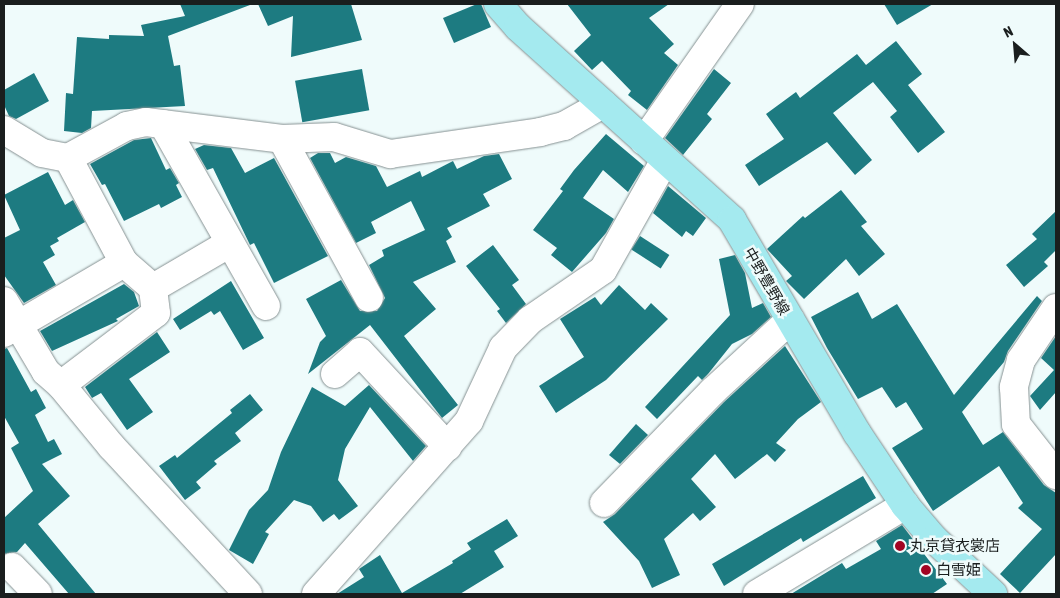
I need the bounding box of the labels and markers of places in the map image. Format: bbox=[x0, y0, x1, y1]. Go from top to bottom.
place label: 丸京貸衣裳店 bbox=[910, 537, 1000, 555]
marker: 丸京貸衣裳店 bbox=[894, 540, 906, 552]
place label: 白雪姫 bbox=[936, 561, 981, 579]
marker: 白雪姫 bbox=[920, 564, 932, 576]

